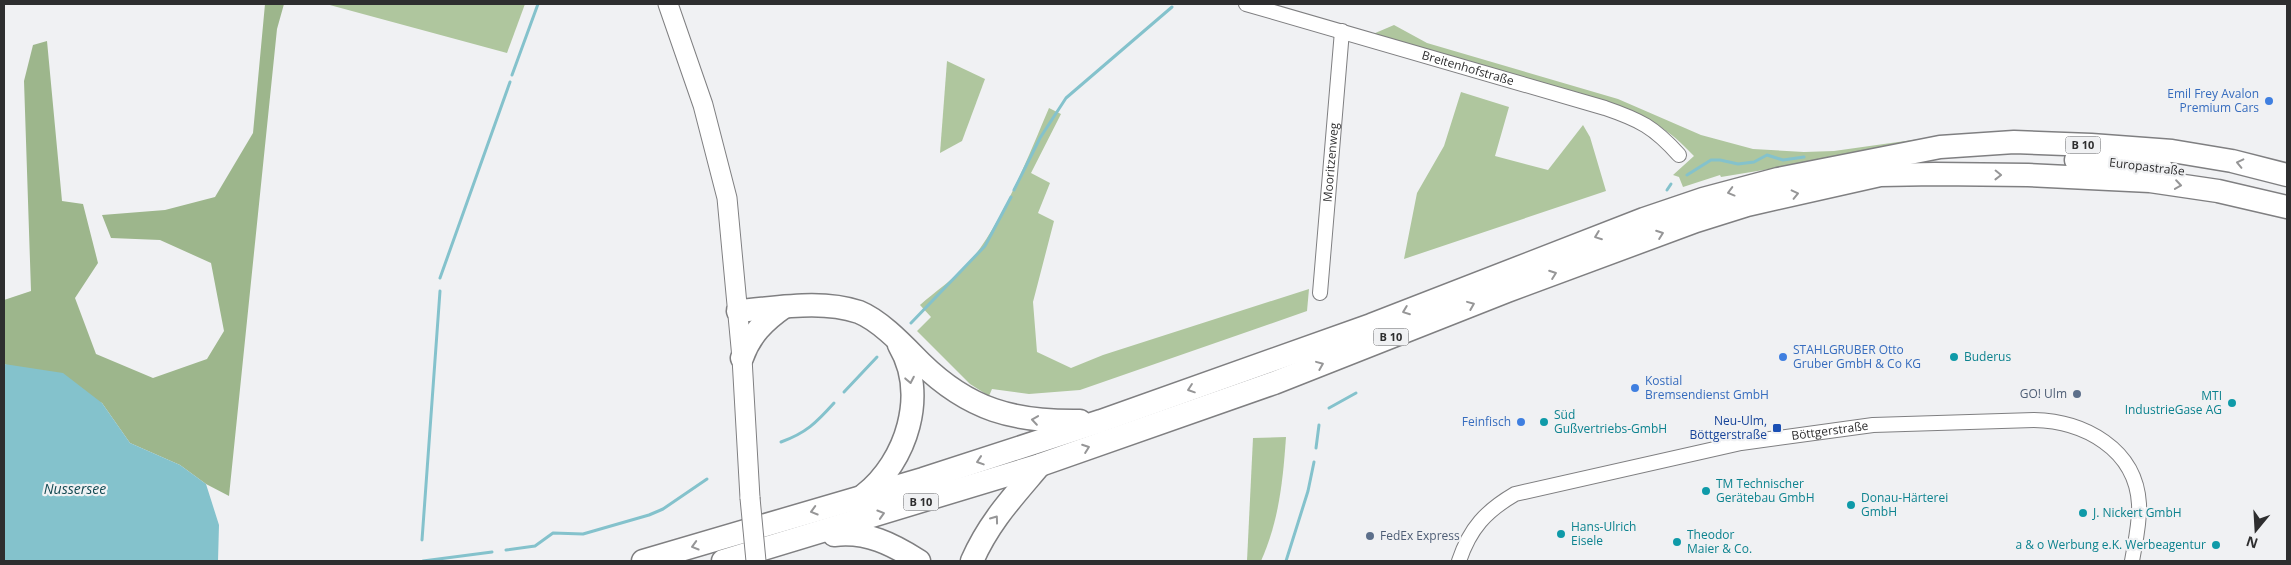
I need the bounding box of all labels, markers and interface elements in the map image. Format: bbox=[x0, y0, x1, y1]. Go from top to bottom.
street label: Breitenhofstraße bbox=[1420, 46, 1516, 89]
place label: Emil Frey Avalon Premium Cars bbox=[2167, 85, 2259, 116]
marker: Emil Frey Avalon Premium Cars bbox=[2263, 95, 2275, 107]
street label: Mooritzenweg bbox=[1319, 121, 1342, 203]
road number: B 10 bbox=[2066, 136, 2100, 154]
street label: Europastraße bbox=[2108, 153, 2186, 180]
one-way arrow bbox=[2236, 158, 2244, 169]
one-way arrow bbox=[1995, 170, 2003, 180]
one-way arrow bbox=[2174, 180, 2182, 190]
one-way arrow bbox=[1727, 186, 1735, 197]
one-way arrow bbox=[1790, 189, 1799, 200]
one-way arrow bbox=[1594, 230, 1603, 240]
one-way arrow bbox=[1655, 230, 1664, 240]
one-way arrow bbox=[1548, 270, 1556, 280]
one-way arrow bbox=[1466, 301, 1475, 311]
one-way arrow bbox=[1402, 305, 1411, 315]
road number: B 10 bbox=[1374, 328, 1408, 346]
place label: STAHLGRUBER Otto Gruber GmbH & Co KG bbox=[1793, 341, 1921, 372]
place label: Buderus bbox=[1964, 348, 2011, 365]
marker: STAHLGRUBER Otto Gruber GmbH & Co KG bbox=[1777, 351, 1789, 363]
marker: Buderus bbox=[1948, 351, 1960, 363]
one-way arrow bbox=[1315, 361, 1324, 371]
place label: Kostial Bremsendienst GmbH bbox=[1645, 372, 1769, 403]
one-way arrow bbox=[904, 376, 915, 385]
marker: Kostial Bremsendienst GmbH bbox=[1629, 382, 1641, 394]
one-way arrow bbox=[1187, 383, 1196, 393]
place label: GO! Ulm bbox=[2020, 385, 2067, 402]
place label: MTI IndustrieGase AG bbox=[2125, 387, 2222, 418]
marker: GO! Ulm bbox=[2071, 388, 2083, 400]
marker: MTI IndustrieGase AG bbox=[2226, 397, 2238, 409]
place label: Süd Gußvertriebs-GmbH bbox=[1554, 406, 1667, 437]
place label: Neu-Ulm, Böttgerstraße bbox=[1690, 412, 1767, 443]
place label: Feinfisch bbox=[1462, 413, 1511, 430]
one-way arrow bbox=[1030, 415, 1039, 425]
marker: Feinfisch bbox=[1515, 416, 1527, 428]
marker: Süd Gußvertriebs-GmbH bbox=[1538, 416, 1550, 428]
street label: Böttgerstraße bbox=[1790, 417, 1870, 444]
marker: Neu-Ulm, Böttgerstraße bbox=[1771, 422, 1783, 434]
one-way arrow bbox=[1081, 444, 1090, 454]
one-way arrow bbox=[977, 455, 985, 465]
place label: TM Technischer Gerätebau GmbH bbox=[1716, 475, 1815, 506]
water label: Nussersee bbox=[44, 479, 106, 498]
marker: TM Technischer Gerätebau GmbH bbox=[1700, 485, 1712, 497]
place label: Donau-Härterei GmbH bbox=[1861, 489, 1948, 520]
road number: B 10 bbox=[904, 494, 938, 511]
marker: Donau-Härterei GmbH bbox=[1845, 499, 1857, 511]
place label: J. Nickert GmbH bbox=[2092, 504, 2182, 521]
north arrow bbox=[2231, 505, 2281, 555]
one-way arrow bbox=[810, 506, 818, 516]
marker: J. Nickert GmbH bbox=[2077, 507, 2089, 519]
one-way arrow bbox=[876, 509, 885, 519]
one-way arrow bbox=[990, 516, 998, 525]
place label: Hans-Ulrich Eisele bbox=[1571, 518, 1636, 549]
place label: Theodor Maier & Co. bbox=[1687, 526, 1752, 557]
place label: FedEx Express bbox=[1380, 527, 1460, 544]
marker: Hans-Ulrich Eisele bbox=[1555, 528, 1567, 540]
marker: FedEx Express bbox=[1364, 530, 1376, 542]
text: N bbox=[2243, 532, 2260, 554]
marker: Theodor Maier & Co. bbox=[1671, 536, 1683, 548]
place label: a & o Werbung e.K. Werbeagentur bbox=[2015, 536, 2206, 553]
marker: a & o Werbung e.K. Werbeagentur bbox=[2210, 539, 2222, 551]
one-way arrow bbox=[691, 541, 699, 551]

